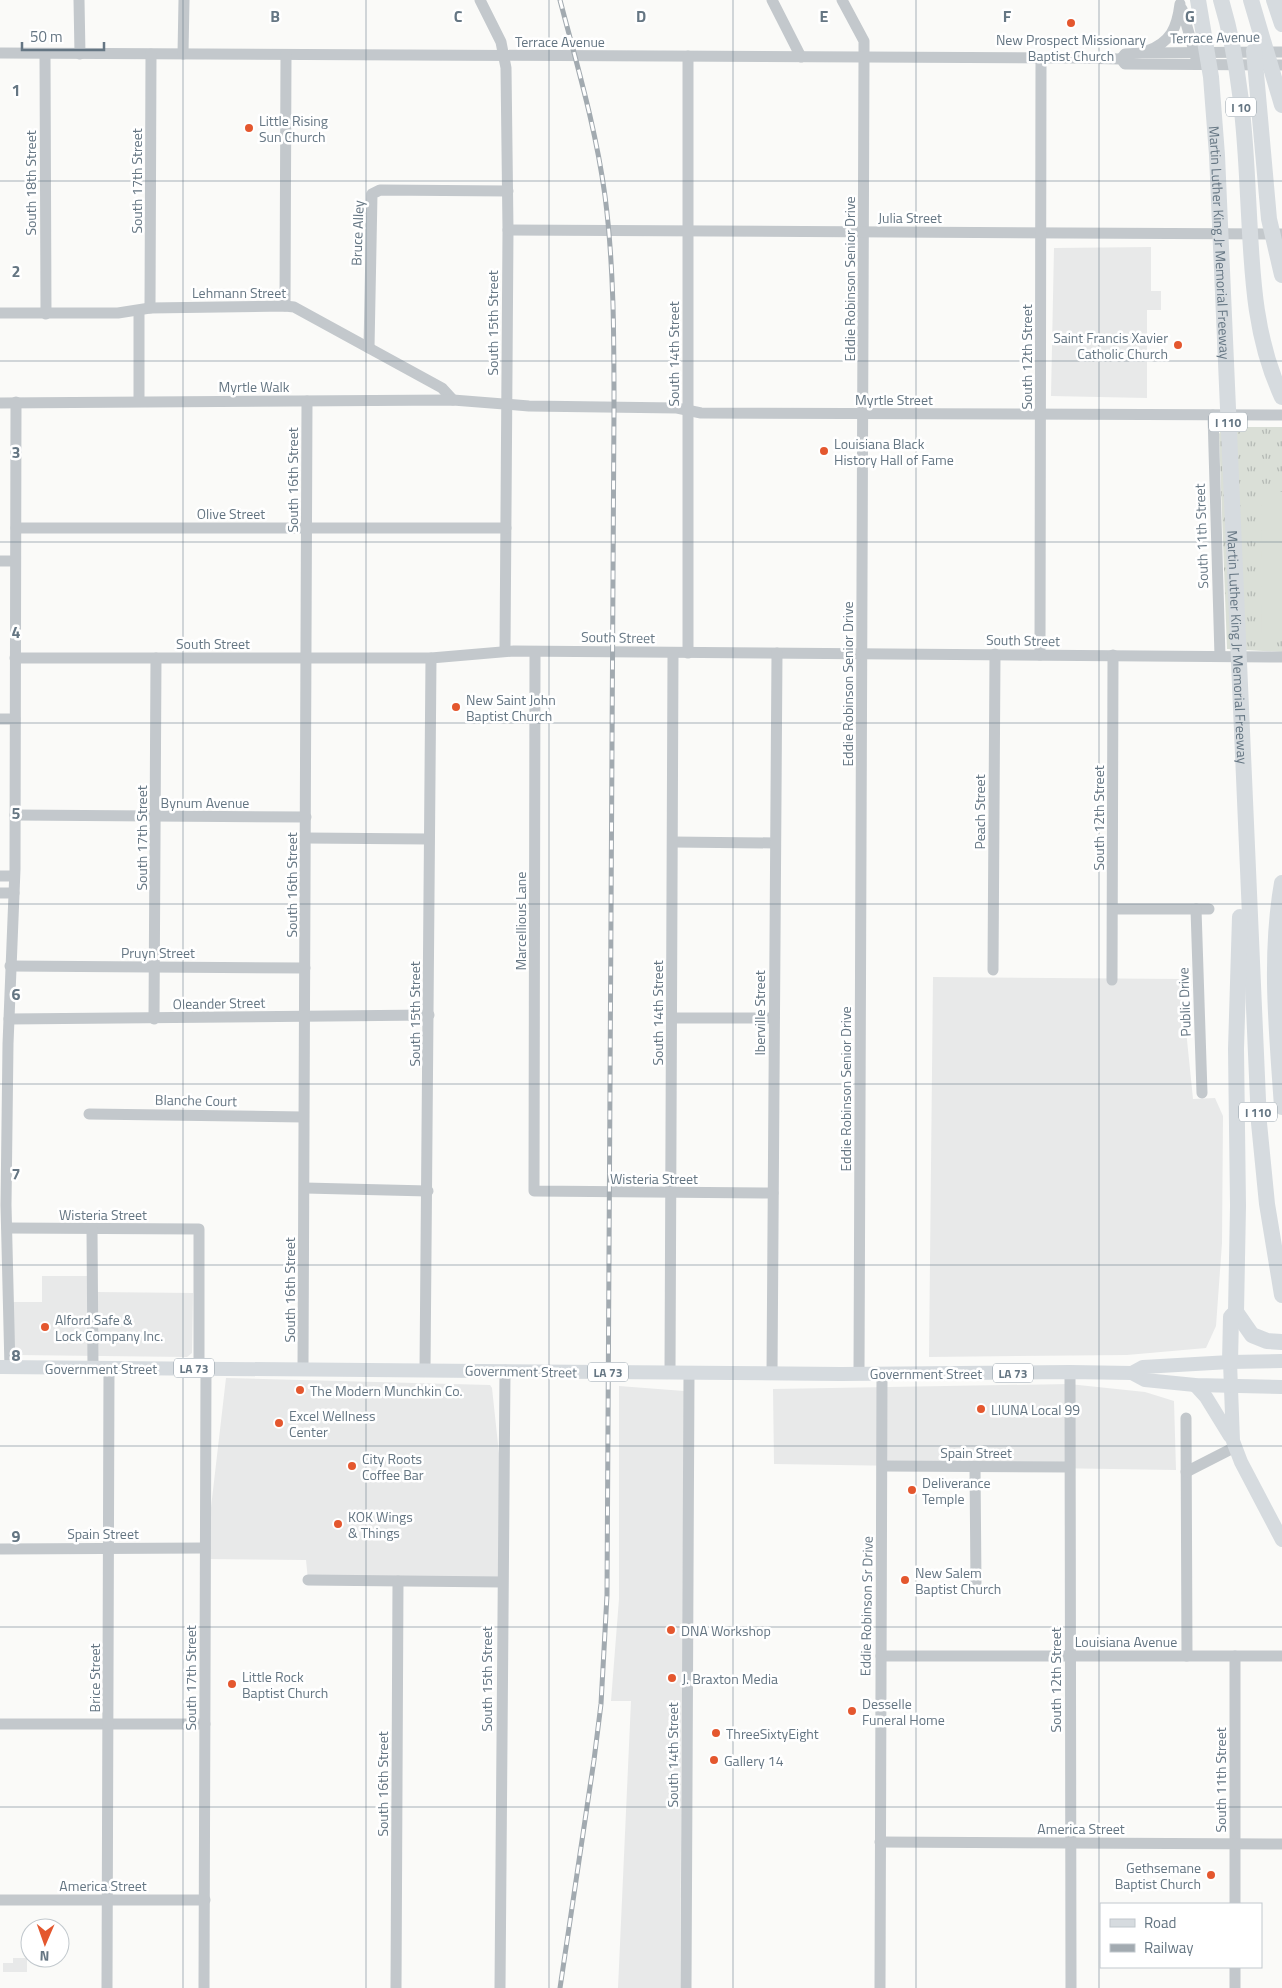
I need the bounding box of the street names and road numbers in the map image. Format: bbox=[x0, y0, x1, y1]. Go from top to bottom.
street label: Terrace Avenue bbox=[1170, 26, 1260, 48]
street label: Terrace Avenue bbox=[515, 31, 605, 52]
road number: I 10 bbox=[1226, 98, 1256, 116]
street label: Martin Luther King Jr Memorial Freeway bbox=[1204, 125, 1236, 360]
street label: South 17th Street bbox=[126, 128, 147, 234]
street label: South 18th Street bbox=[20, 130, 41, 236]
street label: Eddie Robinson Senior Drive bbox=[839, 196, 860, 362]
street label: Bruce Alley bbox=[345, 200, 369, 266]
street label: Julia Street bbox=[878, 207, 942, 228]
street label: South 15th Street bbox=[482, 270, 503, 376]
street label: Lehmann Street bbox=[192, 282, 286, 303]
street label: South 14th Street bbox=[663, 301, 684, 407]
street label: South 12th Street bbox=[1016, 304, 1037, 410]
street label: Myrtle Walk bbox=[219, 376, 290, 397]
street label: Myrtle Street bbox=[855, 389, 933, 410]
road number: I 110 bbox=[1209, 412, 1247, 432]
street label: South 16th Street bbox=[282, 427, 303, 533]
street label: South 11th Street bbox=[1189, 483, 1213, 589]
street label: Olive Street bbox=[197, 503, 265, 524]
street label: Martin Luther King Jr Memorial Freeway bbox=[1223, 530, 1254, 765]
street label: Eddie Robinson Senior Drive bbox=[837, 601, 858, 767]
street label: South Street bbox=[581, 626, 655, 648]
street label: South Street bbox=[986, 629, 1060, 651]
street label: South Street bbox=[176, 633, 250, 654]
street label: South 12th Street bbox=[1088, 765, 1109, 871]
street label: Peach Street bbox=[969, 774, 990, 850]
street label: South 17th Street bbox=[131, 785, 152, 891]
street label: Bynum Avenue bbox=[161, 792, 249, 813]
street label: South 16th Street bbox=[281, 832, 302, 938]
street label: Marcellious Lane bbox=[510, 872, 531, 970]
street label: Pruyn Street bbox=[121, 942, 195, 963]
street label: South 14th Street bbox=[647, 960, 668, 1066]
street label: South 15th Street bbox=[404, 961, 425, 1067]
street label: Public Drive bbox=[1172, 967, 1196, 1037]
street label: Iberville Street bbox=[749, 970, 770, 1056]
street label: Oleander Street bbox=[173, 992, 266, 1014]
street label: Eddie Robinson Senior Drive bbox=[835, 1006, 856, 1172]
street label: Blanche Court bbox=[155, 1089, 237, 1111]
road number: I 110 bbox=[1239, 1102, 1277, 1122]
street label: Wisteria Street bbox=[610, 1168, 698, 1189]
street label: Wisteria Street bbox=[59, 1204, 147, 1225]
street label: South 16th Street bbox=[279, 1237, 300, 1343]
street label: Government Street bbox=[45, 1358, 157, 1379]
road number: LA 73 bbox=[174, 1359, 214, 1378]
street label: Government Street bbox=[465, 1360, 577, 1382]
road number: LA 73 bbox=[588, 1362, 628, 1381]
street label: Government Street bbox=[870, 1363, 982, 1384]
road number: LA 73 bbox=[993, 1364, 1033, 1382]
street label: Spain Street bbox=[940, 1442, 1012, 1463]
street label: Spain Street bbox=[67, 1523, 139, 1544]
street label: Eddie Robinson Sr Drive bbox=[854, 1536, 878, 1676]
street label: South 17th Street bbox=[180, 1625, 201, 1731]
street label: South 15th Street bbox=[476, 1626, 497, 1732]
street label: South 12th Street bbox=[1045, 1627, 1066, 1733]
street label: Louisiana Avenue bbox=[1075, 1631, 1177, 1652]
street label: Brice Street bbox=[84, 1644, 105, 1712]
street label: South 14th Street bbox=[662, 1702, 683, 1808]
street label: South 11th Street bbox=[1210, 1727, 1231, 1833]
street label: South 16th Street bbox=[372, 1731, 393, 1837]
street label: America Street bbox=[1037, 1818, 1125, 1839]
street label: America Street bbox=[59, 1875, 147, 1896]

